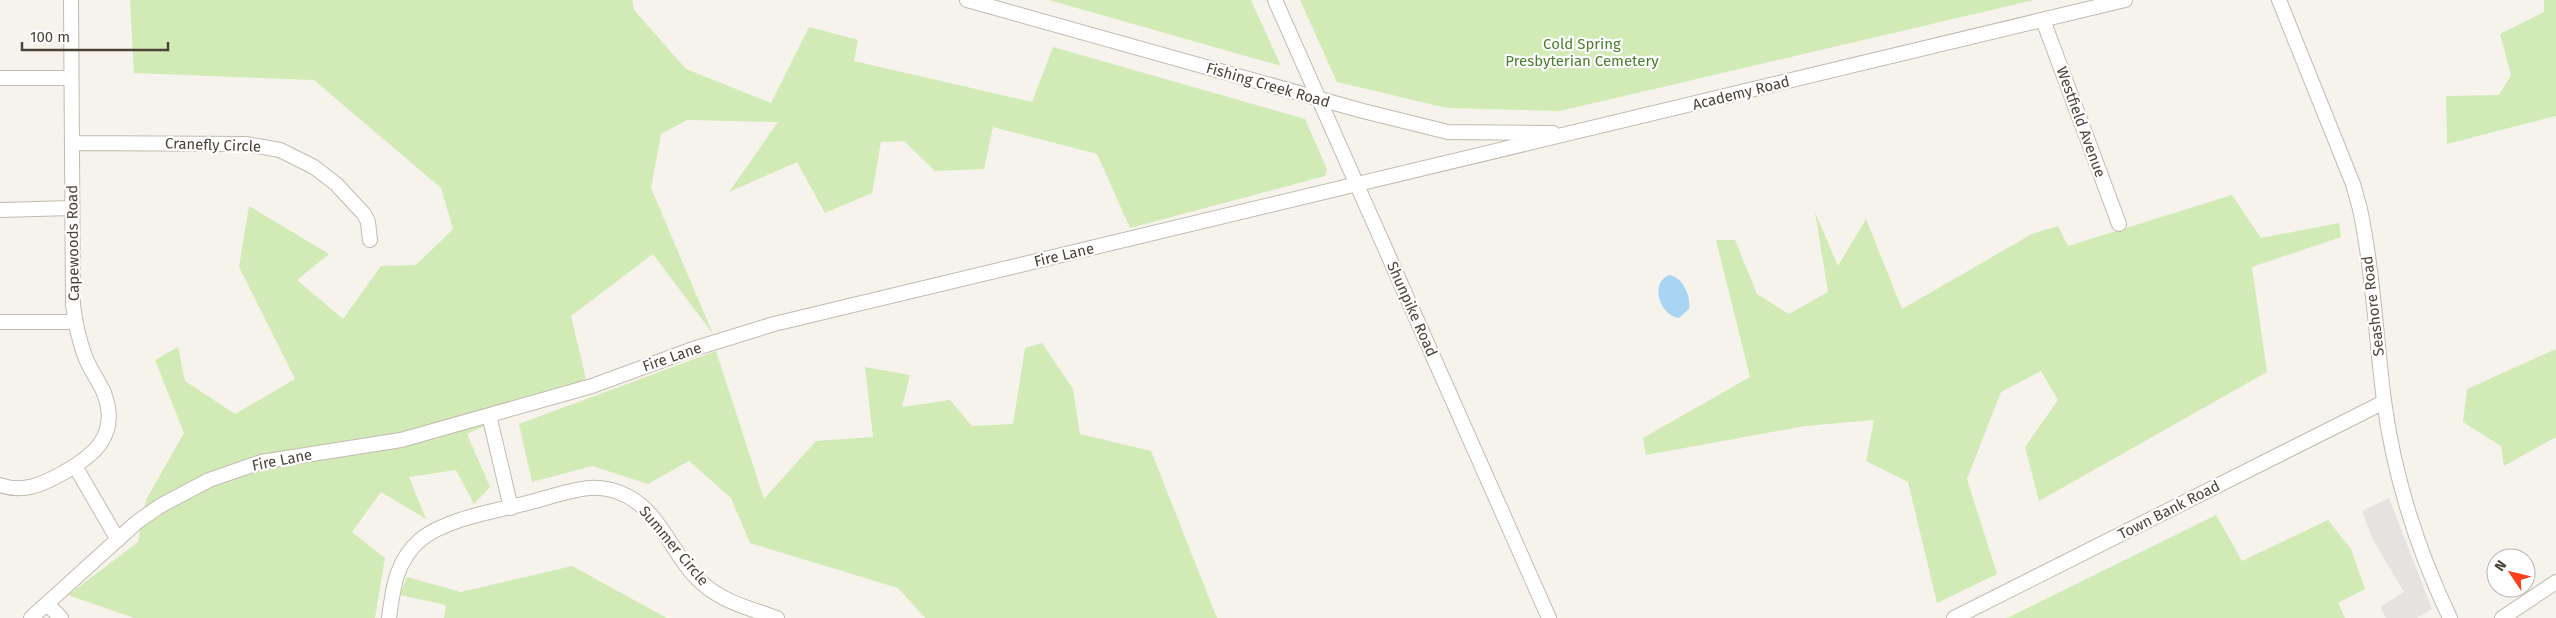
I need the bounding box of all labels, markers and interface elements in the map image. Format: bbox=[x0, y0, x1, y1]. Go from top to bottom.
scale bar bbox=[22, 20, 169, 52]
text: 100 m bbox=[30, 28, 70, 46]
park label: Cold Spring Presbyterian Cemetery bbox=[1505, 35, 1659, 70]
street label: Fishing Creek Road bbox=[1204, 59, 1332, 111]
street label: Westfield Avenue bbox=[2053, 64, 2109, 180]
street label: Academy Road bbox=[1690, 72, 1792, 114]
street label: Cranefly Circle bbox=[165, 134, 261, 156]
street label: Capewoods Road bbox=[63, 185, 83, 301]
street label: Fire Lane bbox=[1032, 239, 1096, 271]
street label: Seashore Road bbox=[2358, 255, 2388, 357]
street label: Shunpike Road bbox=[1383, 259, 1441, 359]
street label: Fire Lane bbox=[640, 339, 704, 375]
street label: Fire Lane bbox=[250, 445, 314, 475]
street label: Town Bank Road bbox=[2115, 477, 2223, 543]
street label: Summer Circle bbox=[636, 503, 712, 589]
north arrow bbox=[2486, 548, 2536, 598]
text: N bbox=[2491, 557, 2510, 575]

